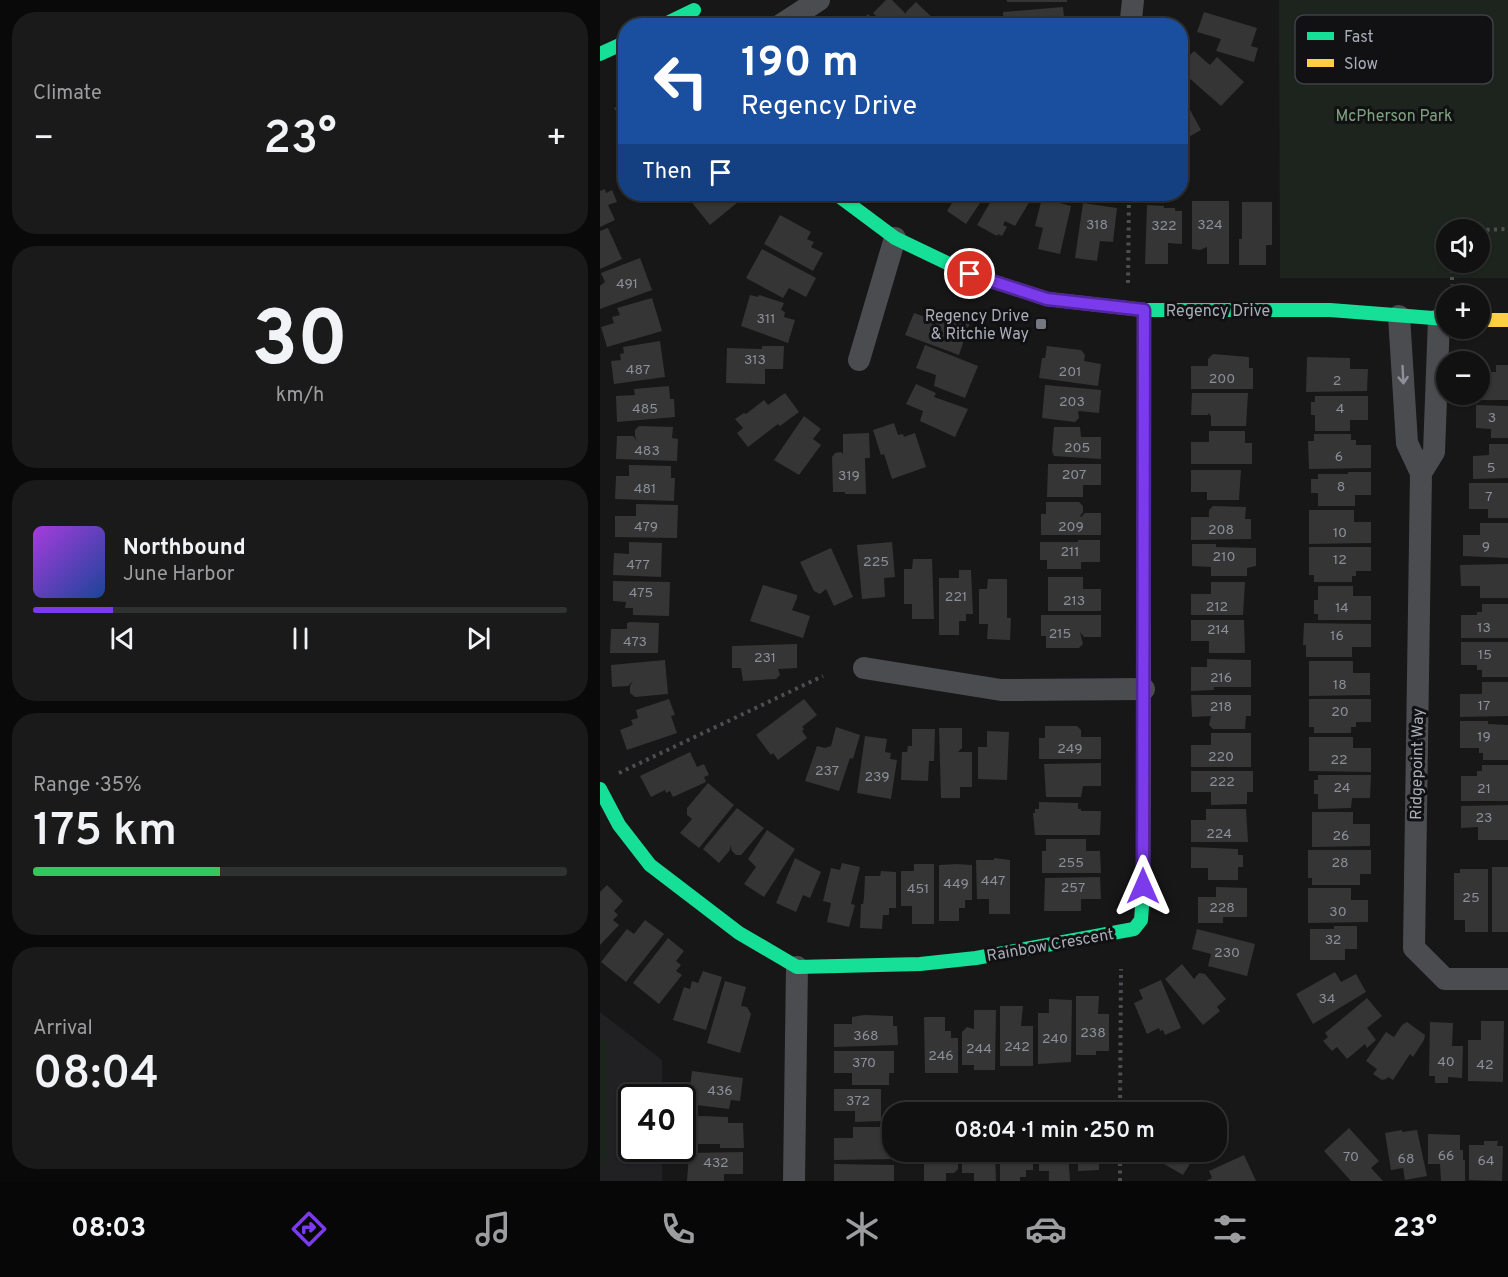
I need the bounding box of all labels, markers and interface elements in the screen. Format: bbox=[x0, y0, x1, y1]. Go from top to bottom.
legend bbox=[1295, 15, 1493, 84]
text: Fast bbox=[1344, 28, 1374, 48]
text: 190 m bbox=[741, 38, 859, 91]
icon: left bbox=[642, 42, 720, 120]
text: Slow bbox=[1344, 55, 1378, 75]
text: Climate bbox=[33, 81, 102, 107]
text: Regency Drive bbox=[741, 90, 917, 124]
park label: McPherson Park bbox=[1335, 107, 1453, 127]
text: 23° bbox=[263, 112, 337, 169]
text: − bbox=[33, 119, 54, 161]
text: + bbox=[546, 119, 567, 161]
icon: arrive bbox=[704, 156, 737, 189]
text: Then bbox=[642, 159, 692, 186]
house number: 318 bbox=[1086, 217, 1108, 234]
house number: 324 bbox=[1197, 217, 1223, 234]
house number: 322 bbox=[1151, 218, 1177, 235]
map controls bbox=[1436, 219, 1490, 405]
button: sound bbox=[1436, 219, 1490, 273]
pin bbox=[944, 248, 995, 299]
icon: arrive bbox=[953, 257, 986, 290]
house number: 491 bbox=[616, 276, 638, 293]
button: + bbox=[1436, 285, 1490, 339]
text: 30 bbox=[252, 294, 348, 393]
street label: Regency Drive bbox=[1166, 302, 1270, 322]
place label: Regency Drive & Ritchie Way bbox=[925, 307, 1029, 345]
house number: 311 bbox=[757, 311, 775, 328]
marker: Regency Drive & Ritchie Way bbox=[1034, 317, 1048, 331]
button: − bbox=[1436, 351, 1490, 405]
house number: 313 bbox=[744, 352, 766, 369]
house number: 487 bbox=[626, 362, 650, 379]
house number: 201 bbox=[1059, 364, 1081, 381]
one-way arrow bbox=[1397, 364, 1408, 384]
house number: 200 bbox=[1209, 371, 1235, 388]
house number: 2 bbox=[1333, 373, 1341, 390]
text: km/h bbox=[276, 383, 324, 409]
house number: 203 bbox=[1059, 394, 1085, 411]
house number: 485 bbox=[632, 401, 658, 418]
house number: 4 bbox=[1336, 401, 1344, 418]
house number: 3 bbox=[1488, 410, 1496, 427]
house number: 205 bbox=[1064, 440, 1090, 457]
house number: 483 bbox=[634, 443, 660, 460]
house number: 6 bbox=[1335, 449, 1343, 466]
house number: 5 bbox=[1487, 460, 1495, 477]
house number: 207 bbox=[1062, 467, 1086, 484]
house number: 319 bbox=[838, 468, 860, 485]
house number: 8 bbox=[1337, 479, 1345, 496]
house number: 481 bbox=[634, 481, 656, 498]
house number: 7 bbox=[1485, 489, 1493, 506]
house number: 479 bbox=[634, 519, 658, 536]
house number: 209 bbox=[1058, 519, 1084, 536]
house number: 208 bbox=[1208, 522, 1234, 539]
house number: 10 bbox=[1333, 525, 1347, 542]
text: Northbound bbox=[123, 535, 246, 562]
house number: 9 bbox=[1482, 539, 1490, 556]
house number: 211 bbox=[1060, 544, 1080, 561]
house number: 210 bbox=[1213, 549, 1235, 566]
house number: 12 bbox=[1333, 552, 1347, 569]
house number: 225 bbox=[863, 554, 889, 571]
house number: 477 bbox=[626, 557, 650, 574]
text: June Harbor bbox=[123, 562, 235, 588]
house number: 475 bbox=[629, 585, 653, 602]
house number: 221 bbox=[945, 589, 967, 606]
house number: 213 bbox=[1063, 593, 1085, 610]
house number: 212 bbox=[1206, 599, 1228, 616]
house number: 14 bbox=[1335, 600, 1349, 617]
house number: 13 bbox=[1477, 620, 1491, 637]
icon: previous bbox=[106, 622, 139, 655]
icon: pause bbox=[284, 622, 317, 655]
icon: next bbox=[462, 622, 495, 655]
house number: 214 bbox=[1207, 622, 1229, 639]
house number: 215 bbox=[1049, 626, 1071, 643]
house number: 16 bbox=[1330, 628, 1344, 645]
house number: 473 bbox=[623, 634, 647, 651]
house number: 15 bbox=[1478, 647, 1492, 664]
house number: 231 bbox=[754, 650, 776, 667]
house number: 216 bbox=[1210, 670, 1232, 687]
house number: 18 bbox=[1333, 677, 1347, 694]
house number: 17 bbox=[1478, 698, 1490, 715]
house number: 218 bbox=[1210, 699, 1232, 716]
house number: 20 bbox=[1331, 704, 1349, 721]
street label: Ridgepoint Way bbox=[1407, 708, 1429, 820]
house number: 19 bbox=[1477, 729, 1491, 746]
house number: 249 bbox=[1057, 741, 1083, 758]
house number: 220 bbox=[1208, 749, 1234, 766]
house number: 22 bbox=[1330, 752, 1348, 769]
house number: 237 bbox=[815, 763, 839, 780]
house number: 239 bbox=[864, 769, 890, 786]
text: Range · 35% bbox=[33, 773, 142, 799]
house number: 222 bbox=[1209, 774, 1235, 791]
house number: 24 bbox=[1333, 780, 1351, 797]
house number: 21 bbox=[1477, 781, 1491, 798]
text: 175 km bbox=[33, 804, 177, 861]
house number: 23 bbox=[1476, 810, 1493, 827]
house number: 224 bbox=[1206, 826, 1232, 843]
house number: 26 bbox=[1333, 828, 1349, 845]
position arrow bbox=[1111, 854, 1175, 918]
house number: 255 bbox=[1058, 855, 1084, 872]
house number: 28 bbox=[1331, 855, 1349, 872]
house number: 447 bbox=[981, 873, 1005, 890]
house number: 449 bbox=[943, 876, 969, 893]
house number: 257 bbox=[1061, 880, 1085, 897]
house number: 451 bbox=[907, 881, 929, 898]
house number: 25 bbox=[1462, 890, 1480, 907]
house number: 228 bbox=[1209, 900, 1235, 917]
house number: 30 bbox=[1329, 904, 1347, 921]
street label: Rainbow Crescent bbox=[985, 925, 1116, 967]
house number: 32 bbox=[1325, 932, 1341, 949]
house number: 230 bbox=[1214, 945, 1240, 962]
house number: 34 bbox=[1318, 991, 1336, 1008]
text: Arrival bbox=[33, 1016, 93, 1042]
house number: 238 bbox=[1080, 1025, 1106, 1042]
house number: 368 bbox=[853, 1028, 879, 1045]
house number: 240 bbox=[1042, 1031, 1068, 1048]
house number: 242 bbox=[1004, 1039, 1030, 1056]
house number: 244 bbox=[966, 1041, 992, 1058]
text: 08:04 bbox=[33, 1047, 159, 1104]
house number: 246 bbox=[928, 1048, 954, 1065]
house number: 40 bbox=[1437, 1054, 1455, 1071]
house number: 370 bbox=[852, 1055, 876, 1072]
house number: 42 bbox=[1476, 1057, 1494, 1074]
house number: 436 bbox=[707, 1083, 733, 1100]
speed limit sign: 40 bbox=[618, 1084, 696, 1162]
house number: 372 bbox=[846, 1093, 870, 1110]
text: 08:04 · 1 min · 250 m bbox=[954, 1118, 1155, 1145]
house number: 66 bbox=[1438, 1148, 1454, 1165]
house number: 70 bbox=[1343, 1149, 1359, 1166]
house number: 68 bbox=[1398, 1151, 1414, 1168]
house number: 64 bbox=[1477, 1153, 1495, 1170]
house number: 432 bbox=[703, 1155, 729, 1172]
icon: directions bbox=[288, 1208, 330, 1250]
icon: music bbox=[472, 1208, 514, 1250]
icon: phone bbox=[657, 1208, 699, 1250]
icon: climate bbox=[841, 1208, 883, 1250]
icon: car bbox=[1025, 1208, 1067, 1250]
icon: filters bbox=[1209, 1208, 1251, 1250]
text: 08:03 bbox=[71, 1212, 146, 1246]
text: 23° bbox=[1393, 1212, 1437, 1246]

